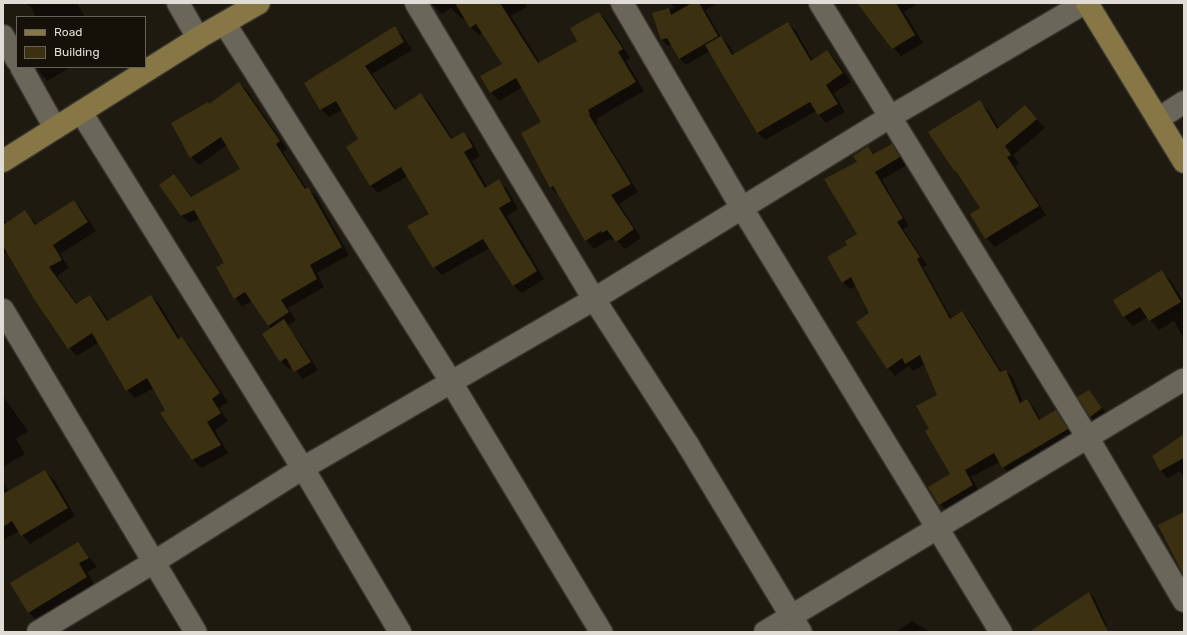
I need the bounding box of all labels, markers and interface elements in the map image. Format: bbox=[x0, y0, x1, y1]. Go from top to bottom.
legend bbox=[16, 16, 146, 68]
text: Road bbox=[54, 25, 82, 39]
text: Building bbox=[54, 45, 100, 59]

